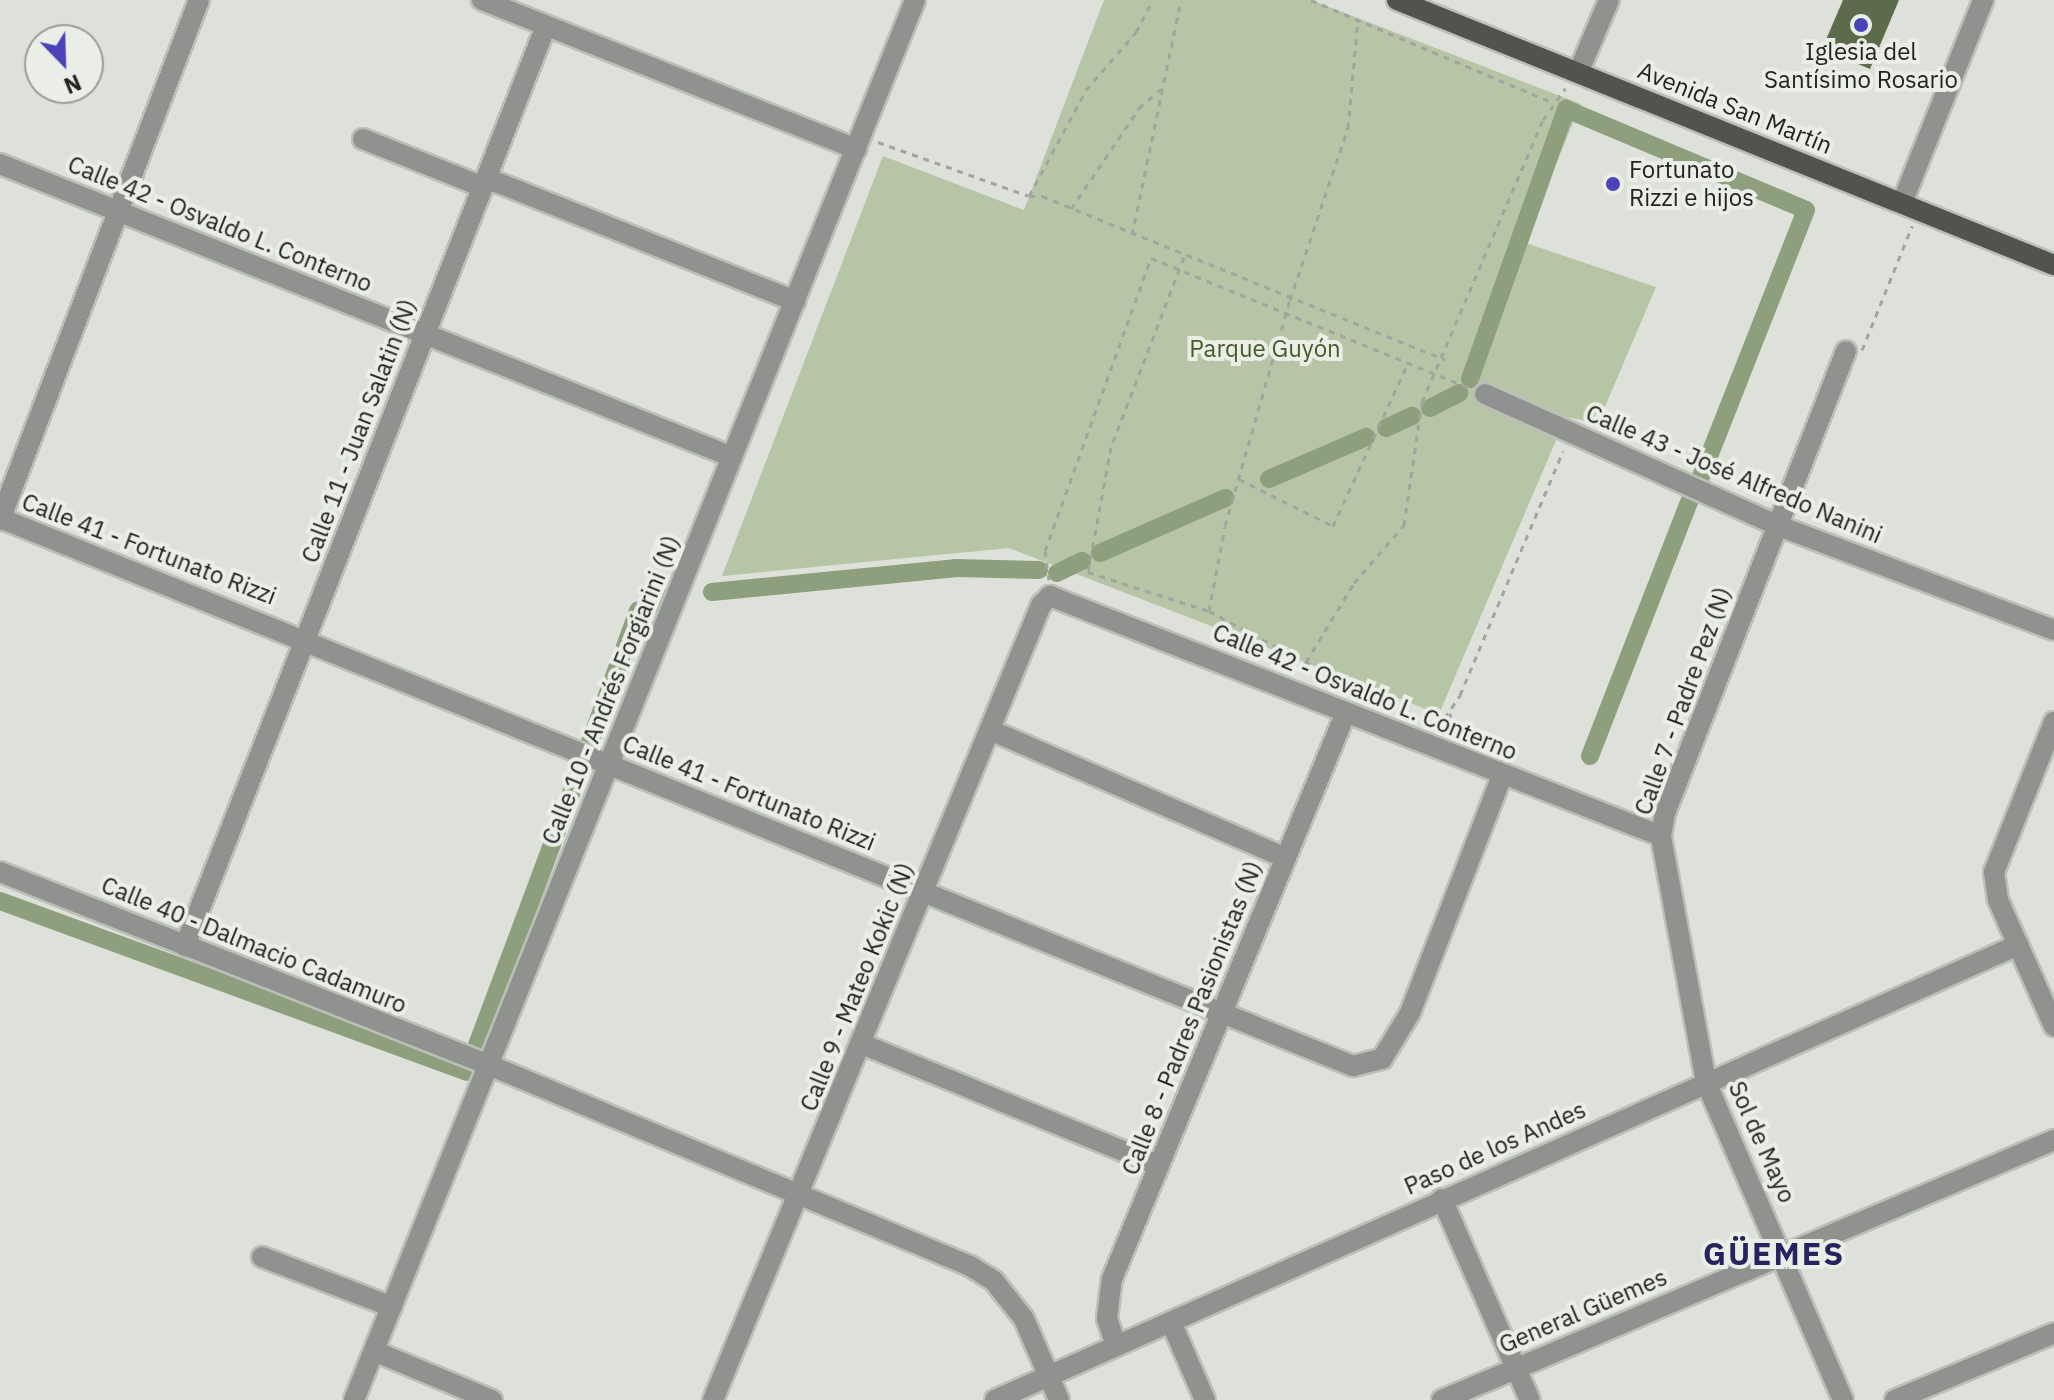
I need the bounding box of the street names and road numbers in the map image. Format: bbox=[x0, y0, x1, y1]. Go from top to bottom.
street label: Avenida San Martín bbox=[1634, 56, 1836, 160]
street label: Calle 42 - Osvaldo L. Conterno bbox=[64, 150, 376, 298]
street label: Calle 11 - Juan Salatin (N) bbox=[295, 295, 423, 567]
street label: Calle 43 - José Alfredo Nanini bbox=[1582, 398, 1886, 550]
street label: Calle 41 - Fortunato Rizzi bbox=[18, 487, 280, 611]
street label: Calle 10 - Andrés Forgiarini (N) bbox=[536, 531, 686, 849]
street label: Calle 7 - Padre Pez (N) bbox=[1628, 583, 1738, 819]
street label: Calle 42 - Osvaldo L. Conterno bbox=[1209, 618, 1521, 766]
street label: Calle 41 - Fortunato Rizzi bbox=[618, 729, 880, 857]
street label: Calle 8 - Padres Pasionistas (N) bbox=[1116, 857, 1268, 1179]
street label: Calle 9 - Mateo Kokic (N) bbox=[794, 859, 920, 1115]
street label: Calle 40 - Dalmacio Cadamuro bbox=[97, 870, 411, 1020]
street label: Sol de Mayo bbox=[1722, 1077, 1802, 1207]
street label: Paso de los Andes bbox=[1400, 1095, 1590, 1201]
street label: General Güemes bbox=[1495, 1263, 1671, 1359]

